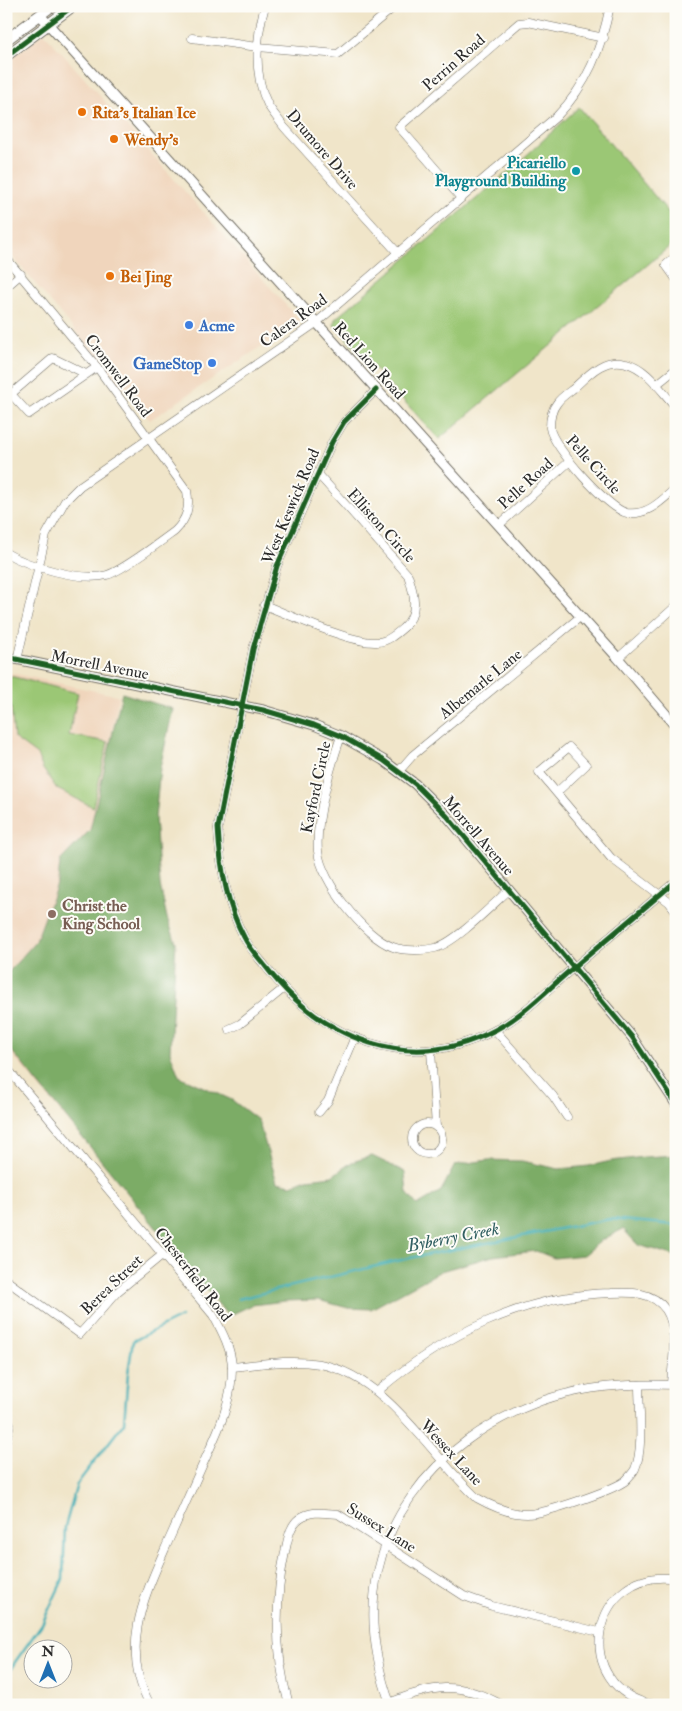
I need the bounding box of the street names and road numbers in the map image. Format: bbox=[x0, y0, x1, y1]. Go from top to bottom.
street label: Perrin Road bbox=[418, 30, 489, 96]
street label: Drumore Drive bbox=[282, 105, 363, 194]
street label: Calera Road bbox=[256, 290, 331, 352]
street label: Red Lion Road bbox=[329, 318, 409, 404]
street label: Cromwell Road bbox=[80, 330, 156, 421]
street label: Pelle Circle bbox=[561, 431, 625, 499]
street label: West Keswick Road bbox=[257, 445, 324, 568]
street label: Pelle Road bbox=[494, 454, 557, 514]
street label: Elliston Circle bbox=[343, 484, 420, 567]
street label: Albemarle Lane bbox=[434, 644, 526, 724]
street label: Morrell Avenue bbox=[49, 646, 151, 684]
street label: Kayford Circle bbox=[296, 739, 336, 835]
street label: Morrell Avenue bbox=[438, 792, 519, 880]
street label: Chesterfield Road bbox=[150, 1223, 236, 1326]
street label: Berea Street bbox=[77, 1250, 147, 1319]
street label: Wessex Lane bbox=[415, 1415, 487, 1490]
street label: Sussex Lane bbox=[343, 1499, 420, 1557]

